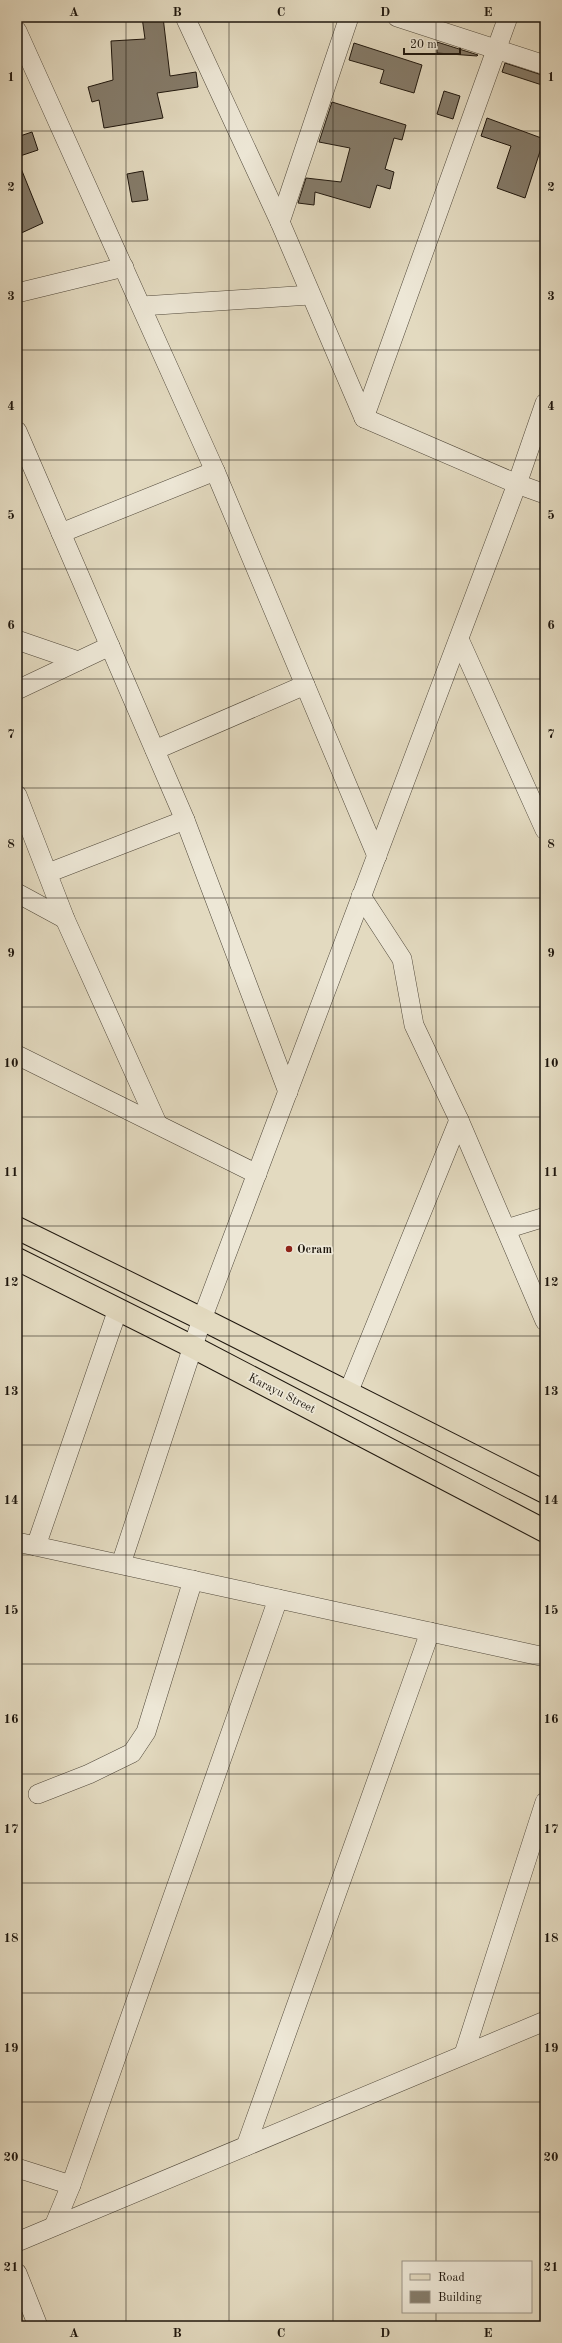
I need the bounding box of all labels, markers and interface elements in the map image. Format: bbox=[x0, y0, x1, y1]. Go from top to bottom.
text: A bbox=[69, 6, 79, 19]
text: B bbox=[172, 6, 182, 19]
text: C bbox=[277, 6, 285, 19]
text: D bbox=[380, 6, 390, 19]
text: E bbox=[484, 6, 493, 19]
scale bar bbox=[404, 30, 460, 56]
text: 20 m bbox=[410, 39, 437, 51]
text: 1 bbox=[7, 71, 15, 84]
text: 1 bbox=[547, 71, 555, 84]
text: 2 bbox=[7, 181, 15, 194]
text: 2 bbox=[547, 181, 555, 194]
text: 3 bbox=[7, 290, 15, 303]
text: 3 bbox=[547, 290, 555, 303]
text: 4 bbox=[7, 400, 15, 413]
text: 4 bbox=[547, 400, 555, 413]
text: 5 bbox=[7, 509, 15, 522]
text: 5 bbox=[547, 509, 555, 522]
text: 6 bbox=[7, 619, 15, 632]
text: 6 bbox=[547, 619, 555, 632]
text: 7 bbox=[7, 728, 15, 741]
text: 7 bbox=[547, 728, 555, 741]
text: 8 bbox=[7, 838, 15, 851]
text: 8 bbox=[547, 838, 555, 851]
text: 9 bbox=[7, 947, 15, 960]
text: 9 bbox=[547, 947, 555, 960]
text: 10 bbox=[3, 1057, 19, 1070]
text: 10 bbox=[543, 1057, 559, 1070]
text: 11 bbox=[3, 1166, 19, 1179]
text: 11 bbox=[543, 1166, 559, 1179]
marker: Ocram bbox=[284, 1244, 294, 1254]
place label: Ocram bbox=[297, 1244, 332, 1256]
text: 12 bbox=[3, 1276, 19, 1289]
text: 12 bbox=[543, 1276, 559, 1289]
street label: Karayu Street bbox=[246, 1372, 317, 1416]
text: 13 bbox=[3, 1385, 19, 1398]
text: 13 bbox=[543, 1385, 559, 1398]
text: 14 bbox=[3, 1494, 19, 1507]
text: 14 bbox=[543, 1494, 559, 1507]
text: 15 bbox=[3, 1604, 19, 1617]
text: 15 bbox=[543, 1604, 559, 1617]
text: 16 bbox=[3, 1713, 19, 1726]
text: 16 bbox=[543, 1713, 559, 1726]
text: 17 bbox=[3, 1823, 19, 1836]
text: 17 bbox=[543, 1823, 559, 1836]
text: 18 bbox=[3, 1932, 19, 1945]
text: 18 bbox=[543, 1932, 559, 1945]
text: 19 bbox=[3, 2042, 19, 2055]
text: 19 bbox=[543, 2042, 559, 2055]
text: 20 bbox=[3, 2151, 19, 2164]
text: 20 bbox=[543, 2151, 559, 2164]
text: 21 bbox=[3, 2261, 19, 2274]
legend bbox=[402, 2261, 532, 2313]
text: 21 bbox=[543, 2261, 559, 2274]
text: Road bbox=[438, 2272, 465, 2284]
text: Building bbox=[438, 2292, 482, 2304]
text: A bbox=[69, 2327, 79, 2340]
text: B bbox=[172, 2327, 182, 2340]
text: C bbox=[277, 2327, 285, 2340]
text: D bbox=[380, 2327, 390, 2340]
text: E bbox=[484, 2327, 493, 2340]

